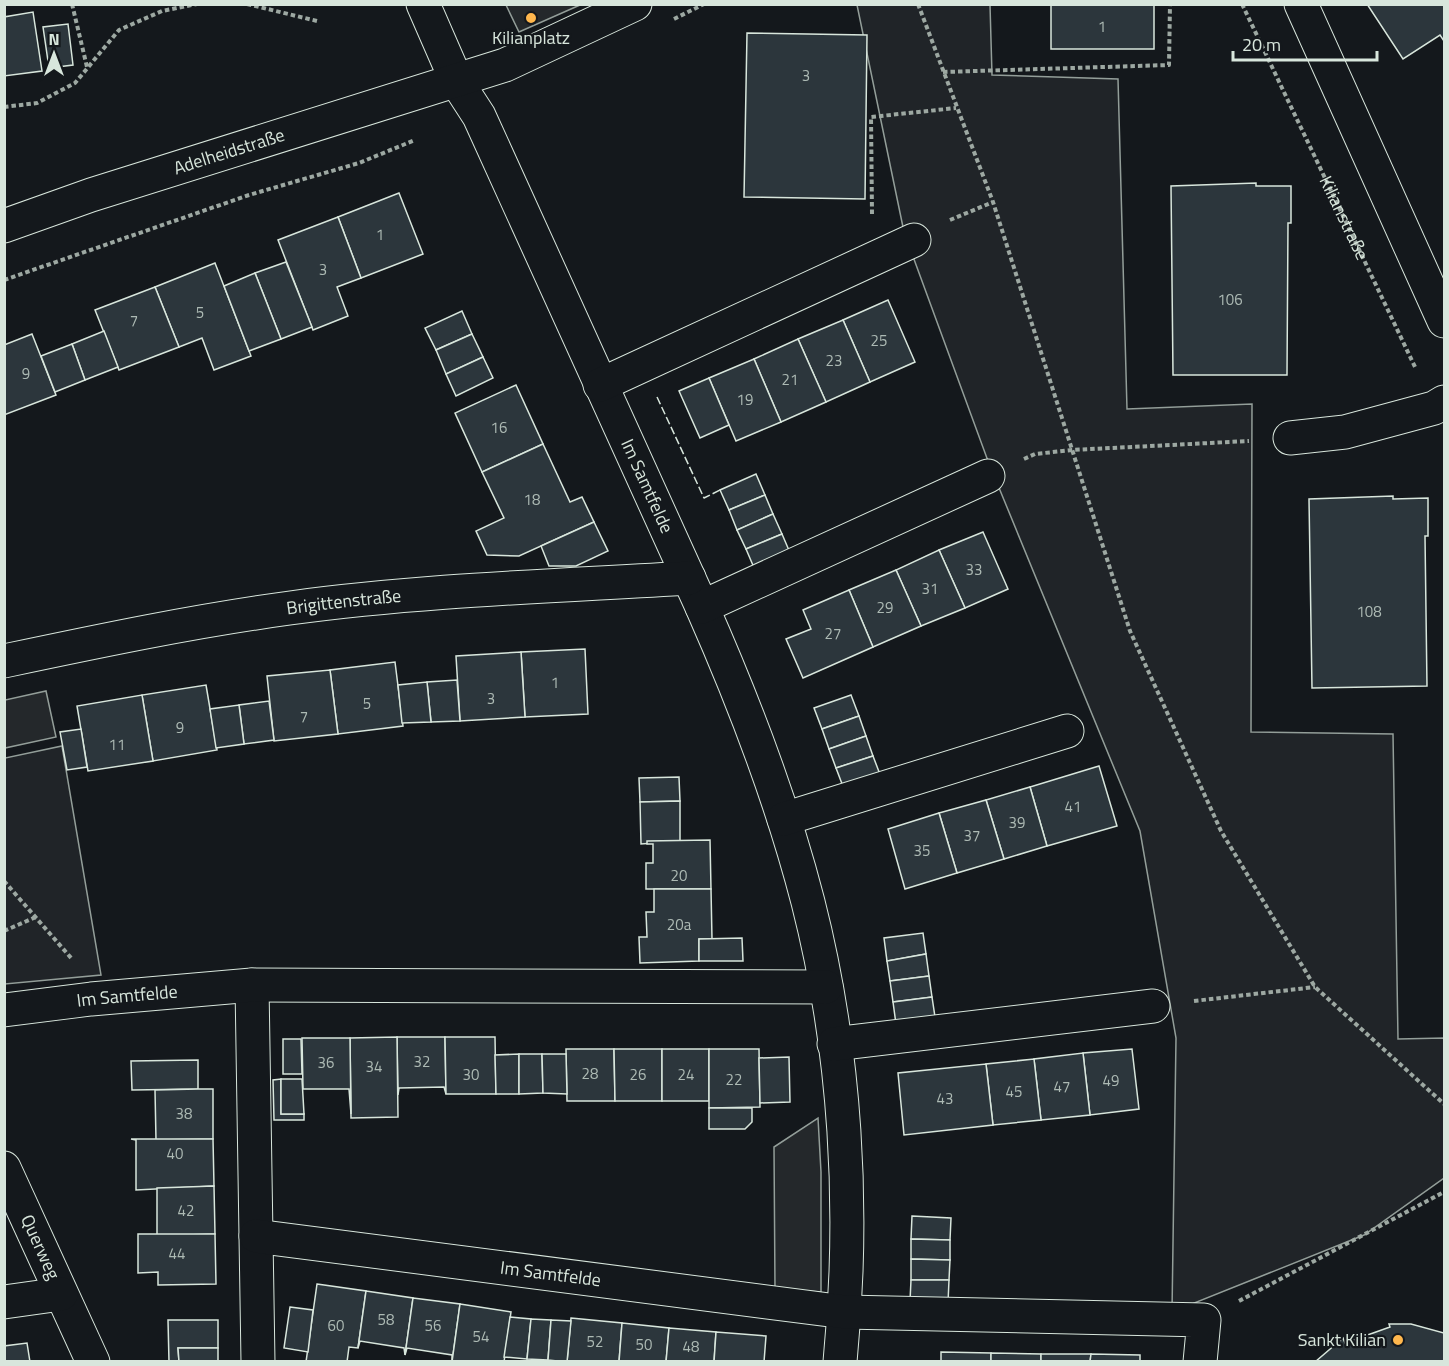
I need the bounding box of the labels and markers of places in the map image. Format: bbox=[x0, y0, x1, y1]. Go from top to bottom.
marker: Kilianplatz bbox=[524, 11, 538, 25]
place label: Kilianplatz bbox=[492, 24, 570, 51]
place label: Sankt Kilian bbox=[1298, 1326, 1386, 1353]
marker: Sankt Kilian bbox=[1391, 1333, 1405, 1347]

